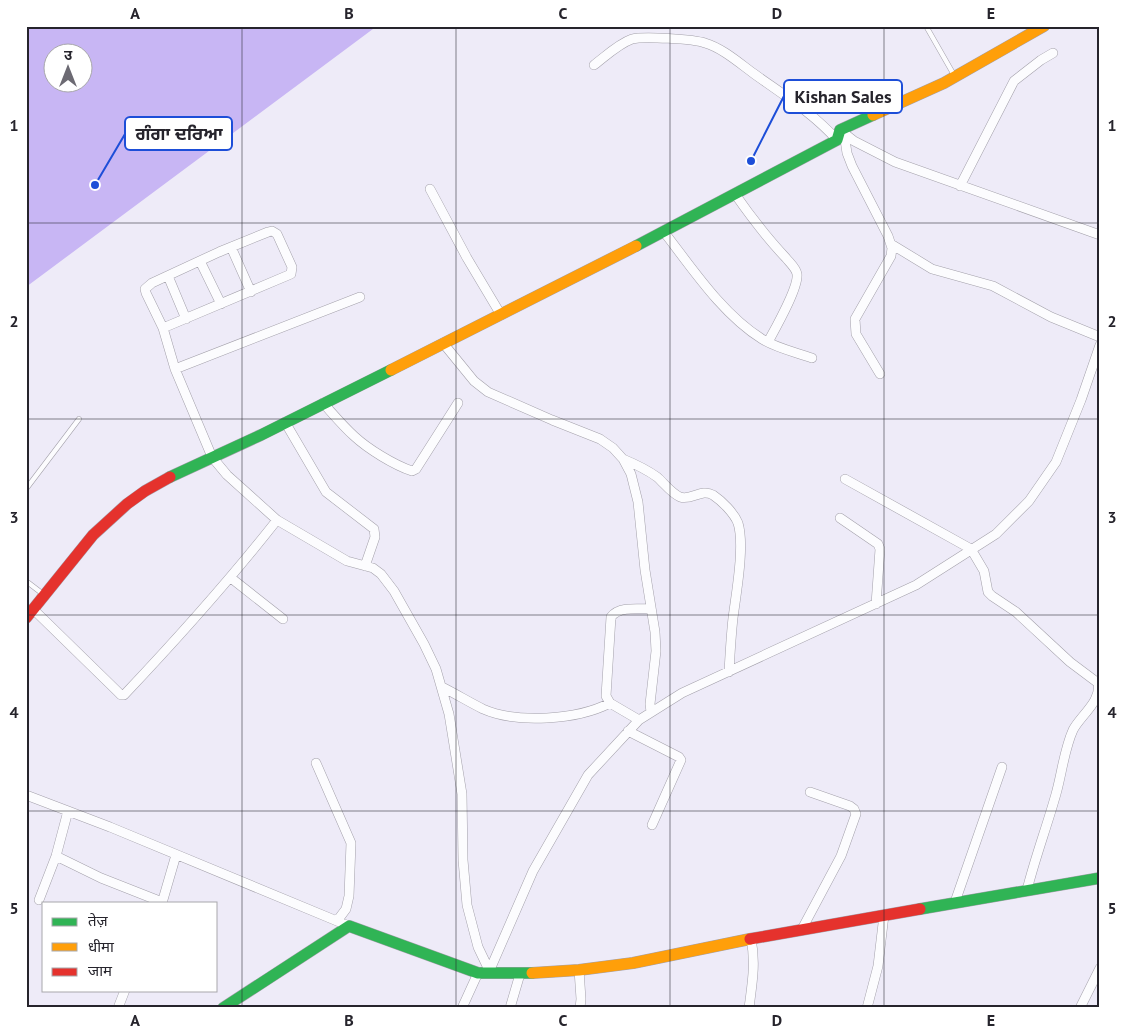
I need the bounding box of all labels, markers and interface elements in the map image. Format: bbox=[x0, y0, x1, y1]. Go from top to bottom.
text: A bbox=[130, 3, 140, 23]
text: B bbox=[344, 3, 354, 23]
text: C bbox=[559, 3, 568, 23]
text: D bbox=[772, 3, 782, 23]
text: E bbox=[987, 3, 995, 23]
north arrow bbox=[42, 42, 92, 92]
text: उ bbox=[64, 46, 73, 64]
callout: Kishan Sales bbox=[784, 80, 902, 113]
text: Kishan Sales bbox=[794, 85, 892, 108]
text: 1 bbox=[9, 115, 19, 135]
text: 1 bbox=[1107, 115, 1117, 135]
callout: ਗੰਗਾ ਦਰਿਆ bbox=[125, 117, 232, 150]
text: ਗੰਗਾ ਦਰਿਆ bbox=[134, 122, 223, 145]
text: 2 bbox=[9, 311, 19, 331]
text: 2 bbox=[1107, 311, 1117, 331]
text: 3 bbox=[9, 507, 19, 527]
text: 3 bbox=[1107, 507, 1117, 527]
text: 4 bbox=[9, 702, 19, 722]
text: 4 bbox=[1107, 702, 1117, 722]
text: 5 bbox=[9, 898, 19, 918]
text: 5 bbox=[1107, 898, 1117, 918]
legend bbox=[42, 902, 218, 992]
text: तेज़ bbox=[88, 911, 109, 930]
text: धीमा bbox=[88, 937, 115, 956]
text: जाम bbox=[88, 961, 113, 980]
text: A bbox=[130, 1010, 140, 1030]
text: B bbox=[344, 1010, 354, 1030]
text: C bbox=[559, 1010, 568, 1030]
text: D bbox=[772, 1010, 782, 1030]
text: E bbox=[987, 1010, 995, 1030]

